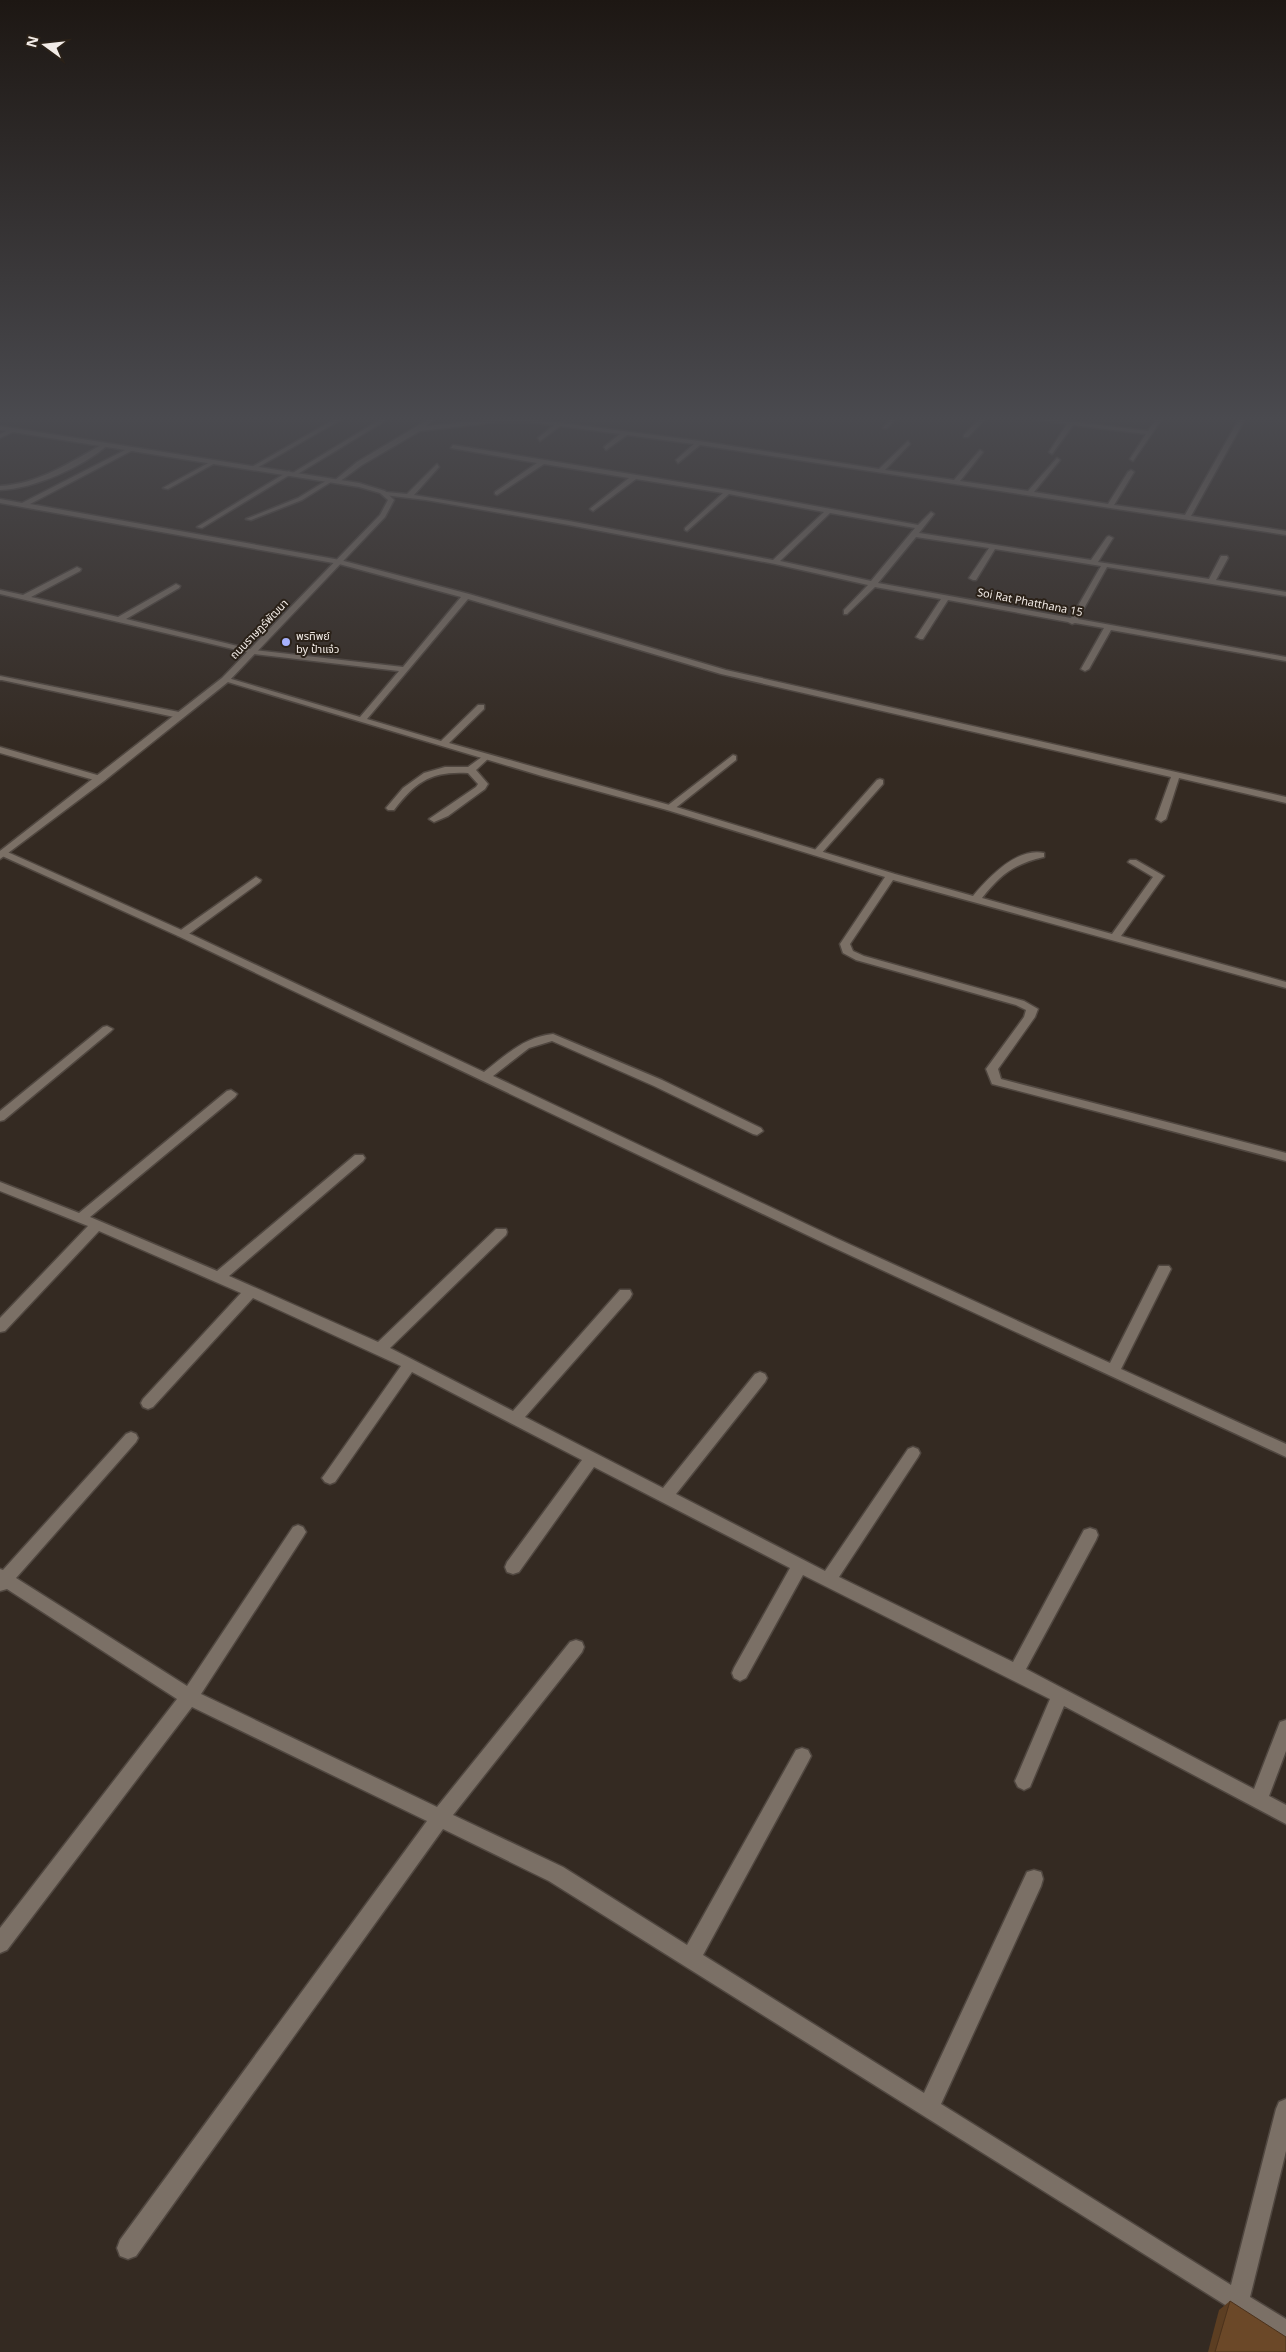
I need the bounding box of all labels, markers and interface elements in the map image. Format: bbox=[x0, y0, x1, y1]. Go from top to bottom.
north arrow bbox=[20, 20, 70, 70]
text: N bbox=[21, 34, 45, 50]
street label: Soi Rat Phatthana 15 bbox=[976, 584, 1084, 621]
street label: ถนนราษฏร์พัฒนา bbox=[226, 595, 292, 663]
place label: พรทิพย์ by ป้าแจ๋ว bbox=[296, 628, 339, 658]
marker: พรทิพย์ by ป้าแจ๋ว bbox=[280, 636, 292, 648]

